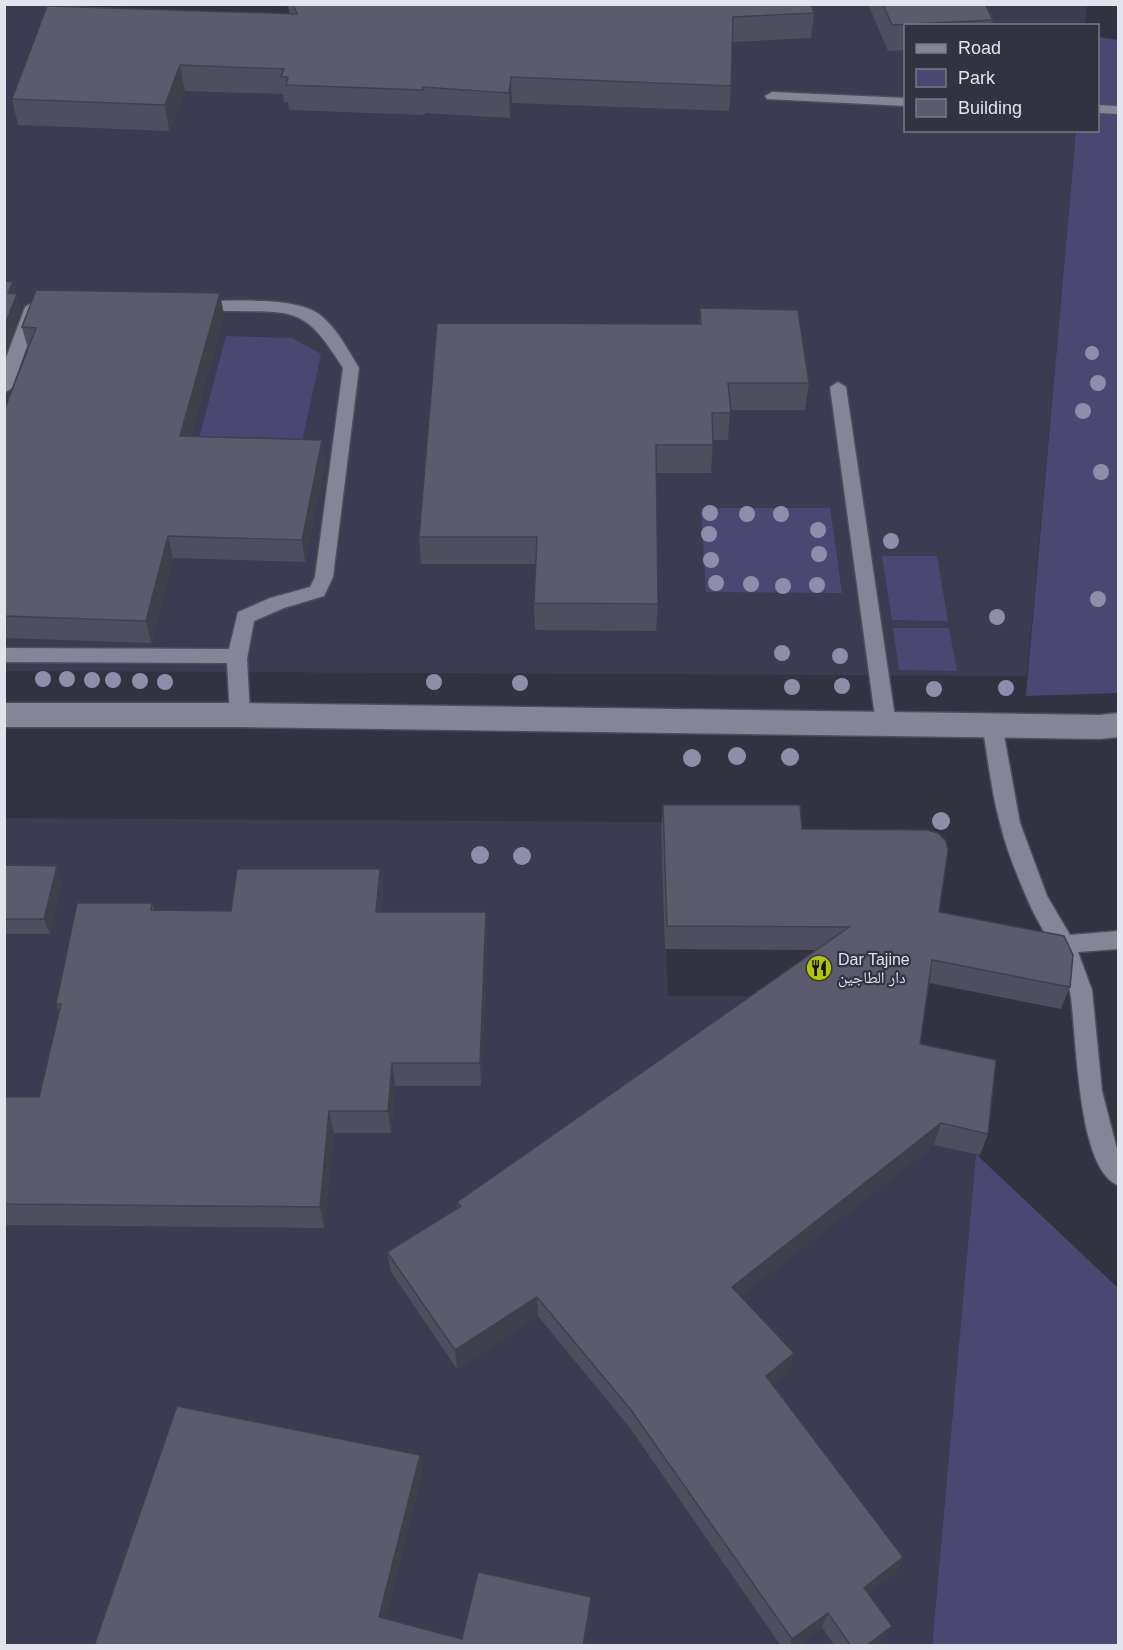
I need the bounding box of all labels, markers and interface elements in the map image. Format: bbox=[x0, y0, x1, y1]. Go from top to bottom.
legend bbox=[904, 24, 1099, 132]
text: Road bbox=[958, 38, 1001, 58]
text: Park bbox=[958, 68, 996, 88]
text: Building bbox=[958, 98, 1022, 118]
place label: Dar Tajine دار الطاجين bbox=[838, 951, 910, 988]
restaurant icon: Dar Tajine دار الطاجين bbox=[804, 953, 834, 983]

